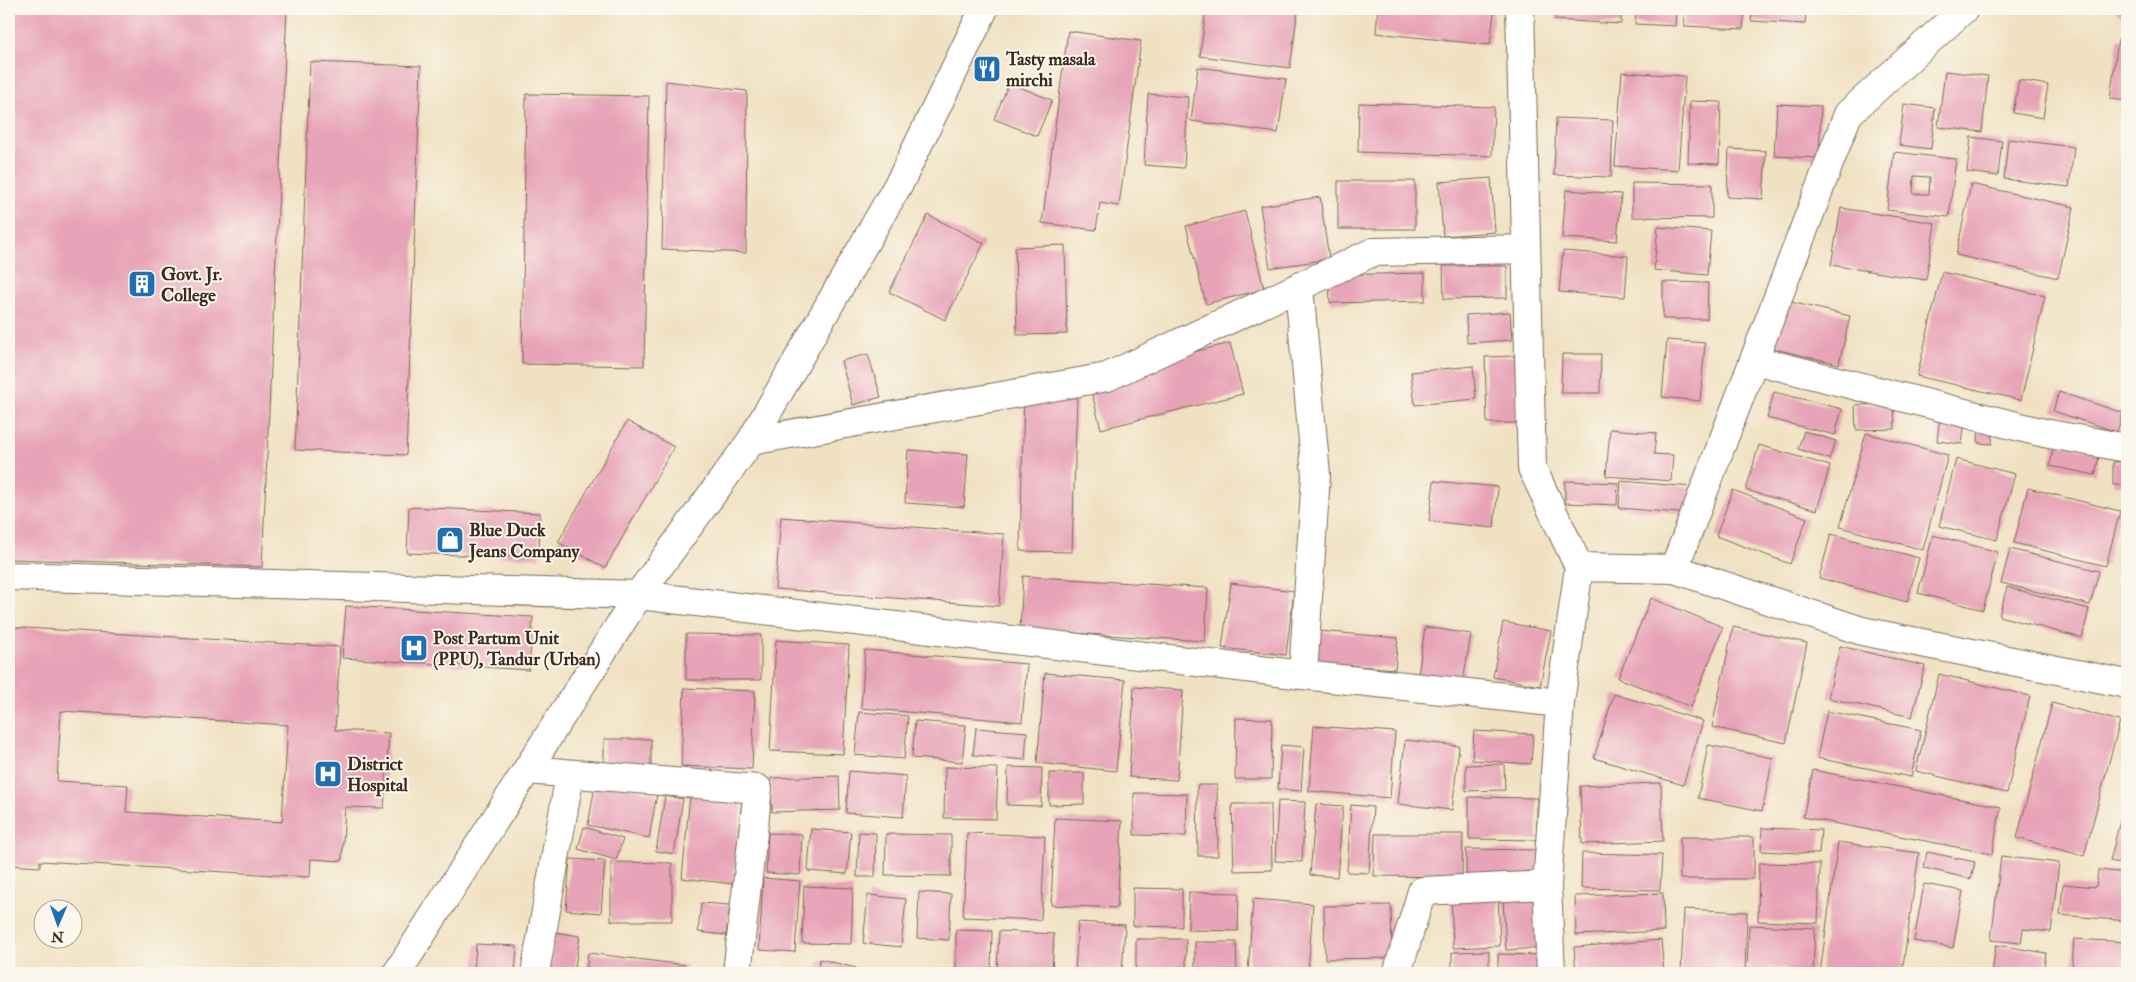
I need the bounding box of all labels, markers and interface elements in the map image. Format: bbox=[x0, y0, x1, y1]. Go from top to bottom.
place label: Tasty masala mirchi bbox=[1005, 48, 1096, 92]
restaurant icon: Tasty masala mirchi bbox=[972, 54, 1002, 84]
place label: Govt. Jr. College bbox=[161, 263, 223, 307]
building icon: Govt. Jr. College bbox=[127, 269, 157, 299]
place label: Blue Duck Jeans Company bbox=[468, 519, 580, 563]
shop icon: Blue Duck Jeans Company bbox=[435, 525, 465, 555]
place label: Post Partum Unit (PPU), Tandur (Urban) bbox=[433, 627, 601, 671]
hospital icon: Post Partum Unit (PPU), Tandur (Urban) bbox=[399, 633, 429, 663]
place label: District Hospital bbox=[347, 753, 408, 797]
hospital icon: District Hospital bbox=[313, 759, 343, 789]
north arrow bbox=[32, 900, 82, 950]
text: N bbox=[51, 928, 65, 945]

